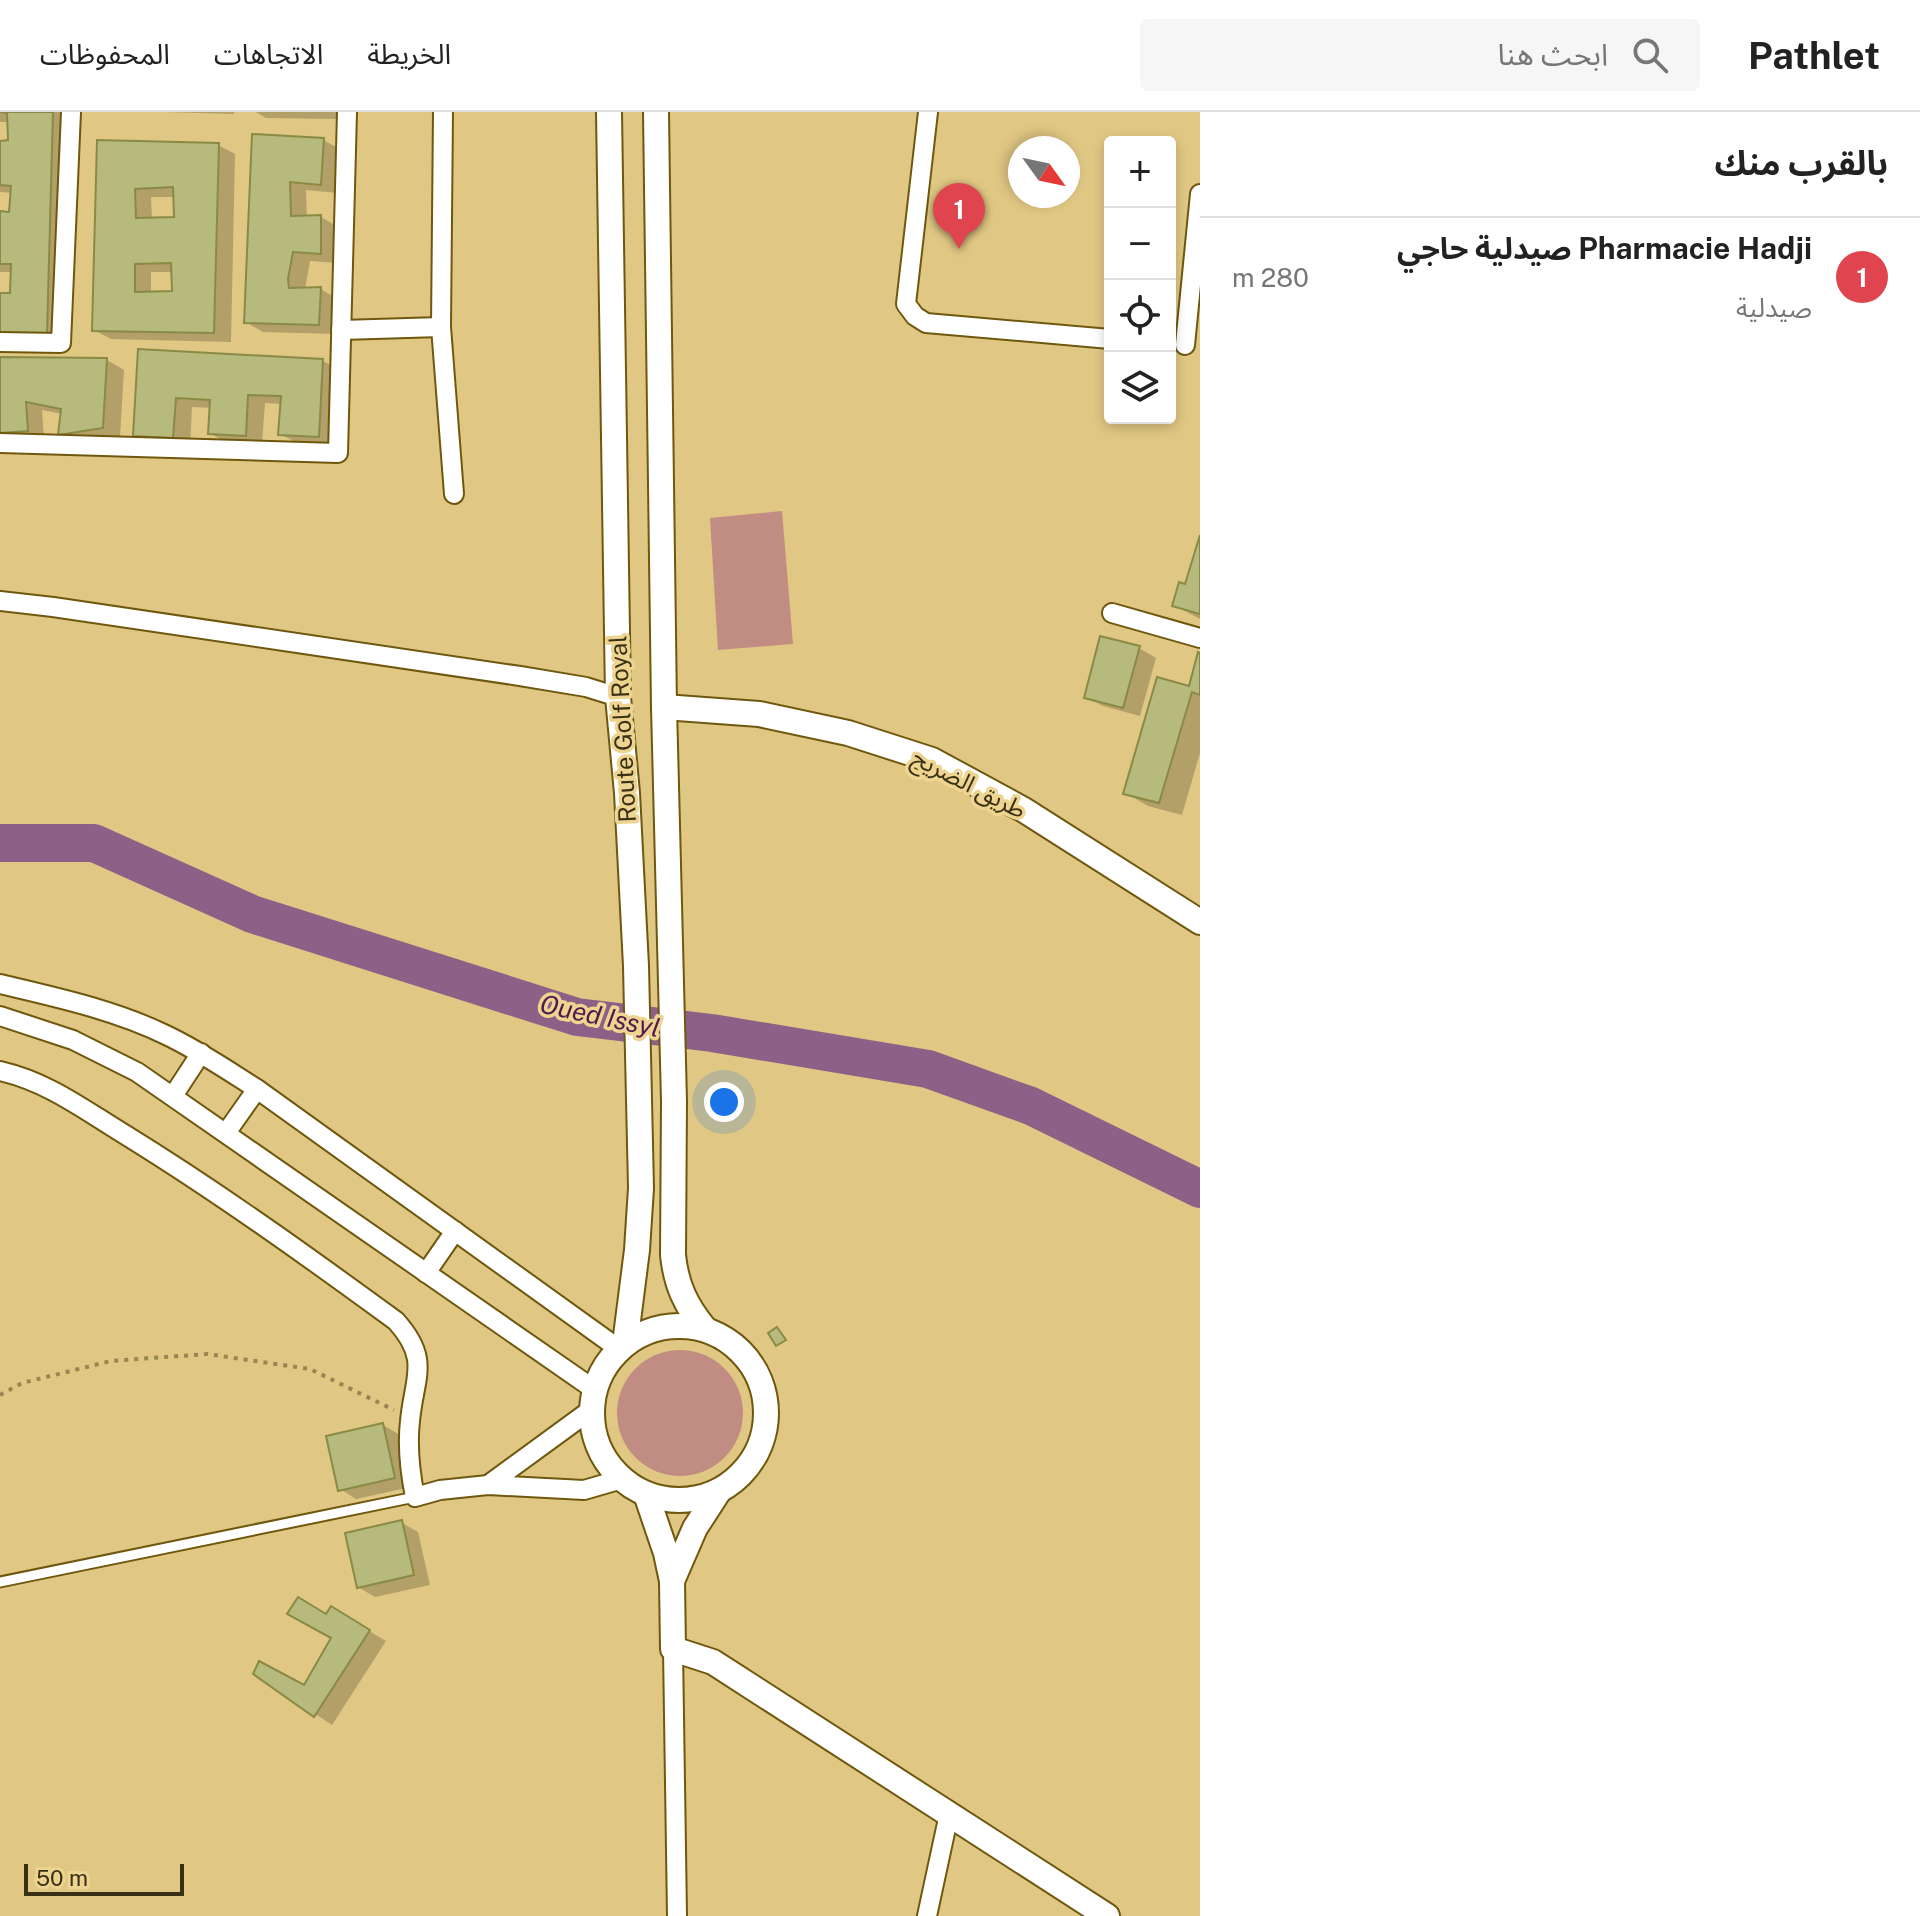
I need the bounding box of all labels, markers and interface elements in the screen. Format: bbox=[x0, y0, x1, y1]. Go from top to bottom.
search box bbox=[1140, 19, 1700, 91]
icon: search bbox=[1628, 33, 1672, 77]
text: Pathlet bbox=[1748, 33, 1880, 78]
text: ابحث هنا bbox=[1497, 36, 1608, 72]
text: المحفوظات bbox=[40, 37, 170, 70]
text: الاتجاهات bbox=[214, 37, 323, 70]
text: الخريطة bbox=[367, 37, 451, 70]
north arrow bbox=[1008, 136, 1080, 208]
map controls bbox=[1104, 136, 1176, 424]
button: + bbox=[1104, 136, 1176, 208]
text: بالقرب منك bbox=[1715, 143, 1888, 183]
pin: 1 bbox=[933, 183, 985, 249]
button: − bbox=[1104, 208, 1176, 280]
text: Pharmacie Hadji صيدلية حاجي bbox=[1397, 230, 1812, 266]
text: 280 m bbox=[1232, 262, 1309, 293]
text: 1 bbox=[1856, 262, 1868, 293]
button: locate bbox=[1104, 280, 1176, 352]
text: صيدلية bbox=[1736, 292, 1812, 323]
button: layers bbox=[1104, 352, 1176, 424]
street label: Route Golf Royal bbox=[603, 635, 641, 823]
street label: طريق الضريح bbox=[906, 743, 1031, 827]
water label: Oued Issyl bbox=[537, 988, 663, 1043]
your location bbox=[704, 1082, 744, 1122]
scale bar bbox=[24, 1860, 184, 1896]
text: 50 m bbox=[36, 1865, 88, 1891]

